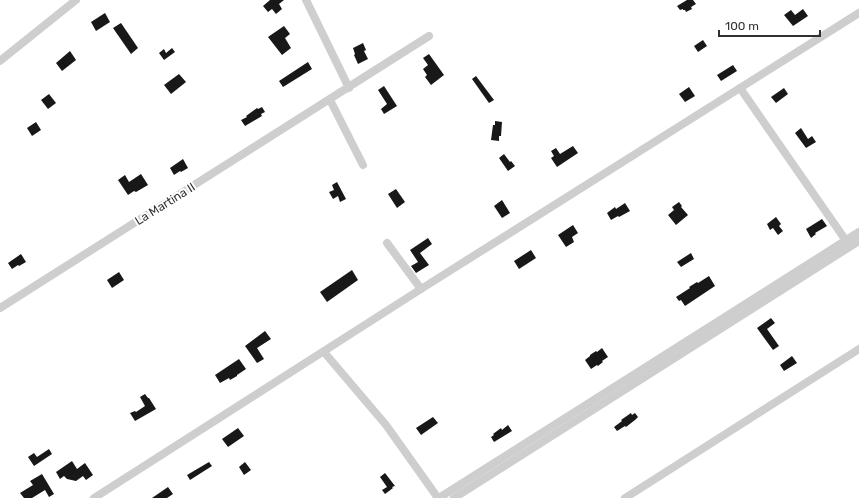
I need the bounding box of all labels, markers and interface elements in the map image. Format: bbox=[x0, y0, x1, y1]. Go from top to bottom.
scale bar bbox=[719, 12, 820, 38]
text: 100 m bbox=[725, 19, 759, 33]
street label: La Martina II bbox=[132, 180, 198, 228]

